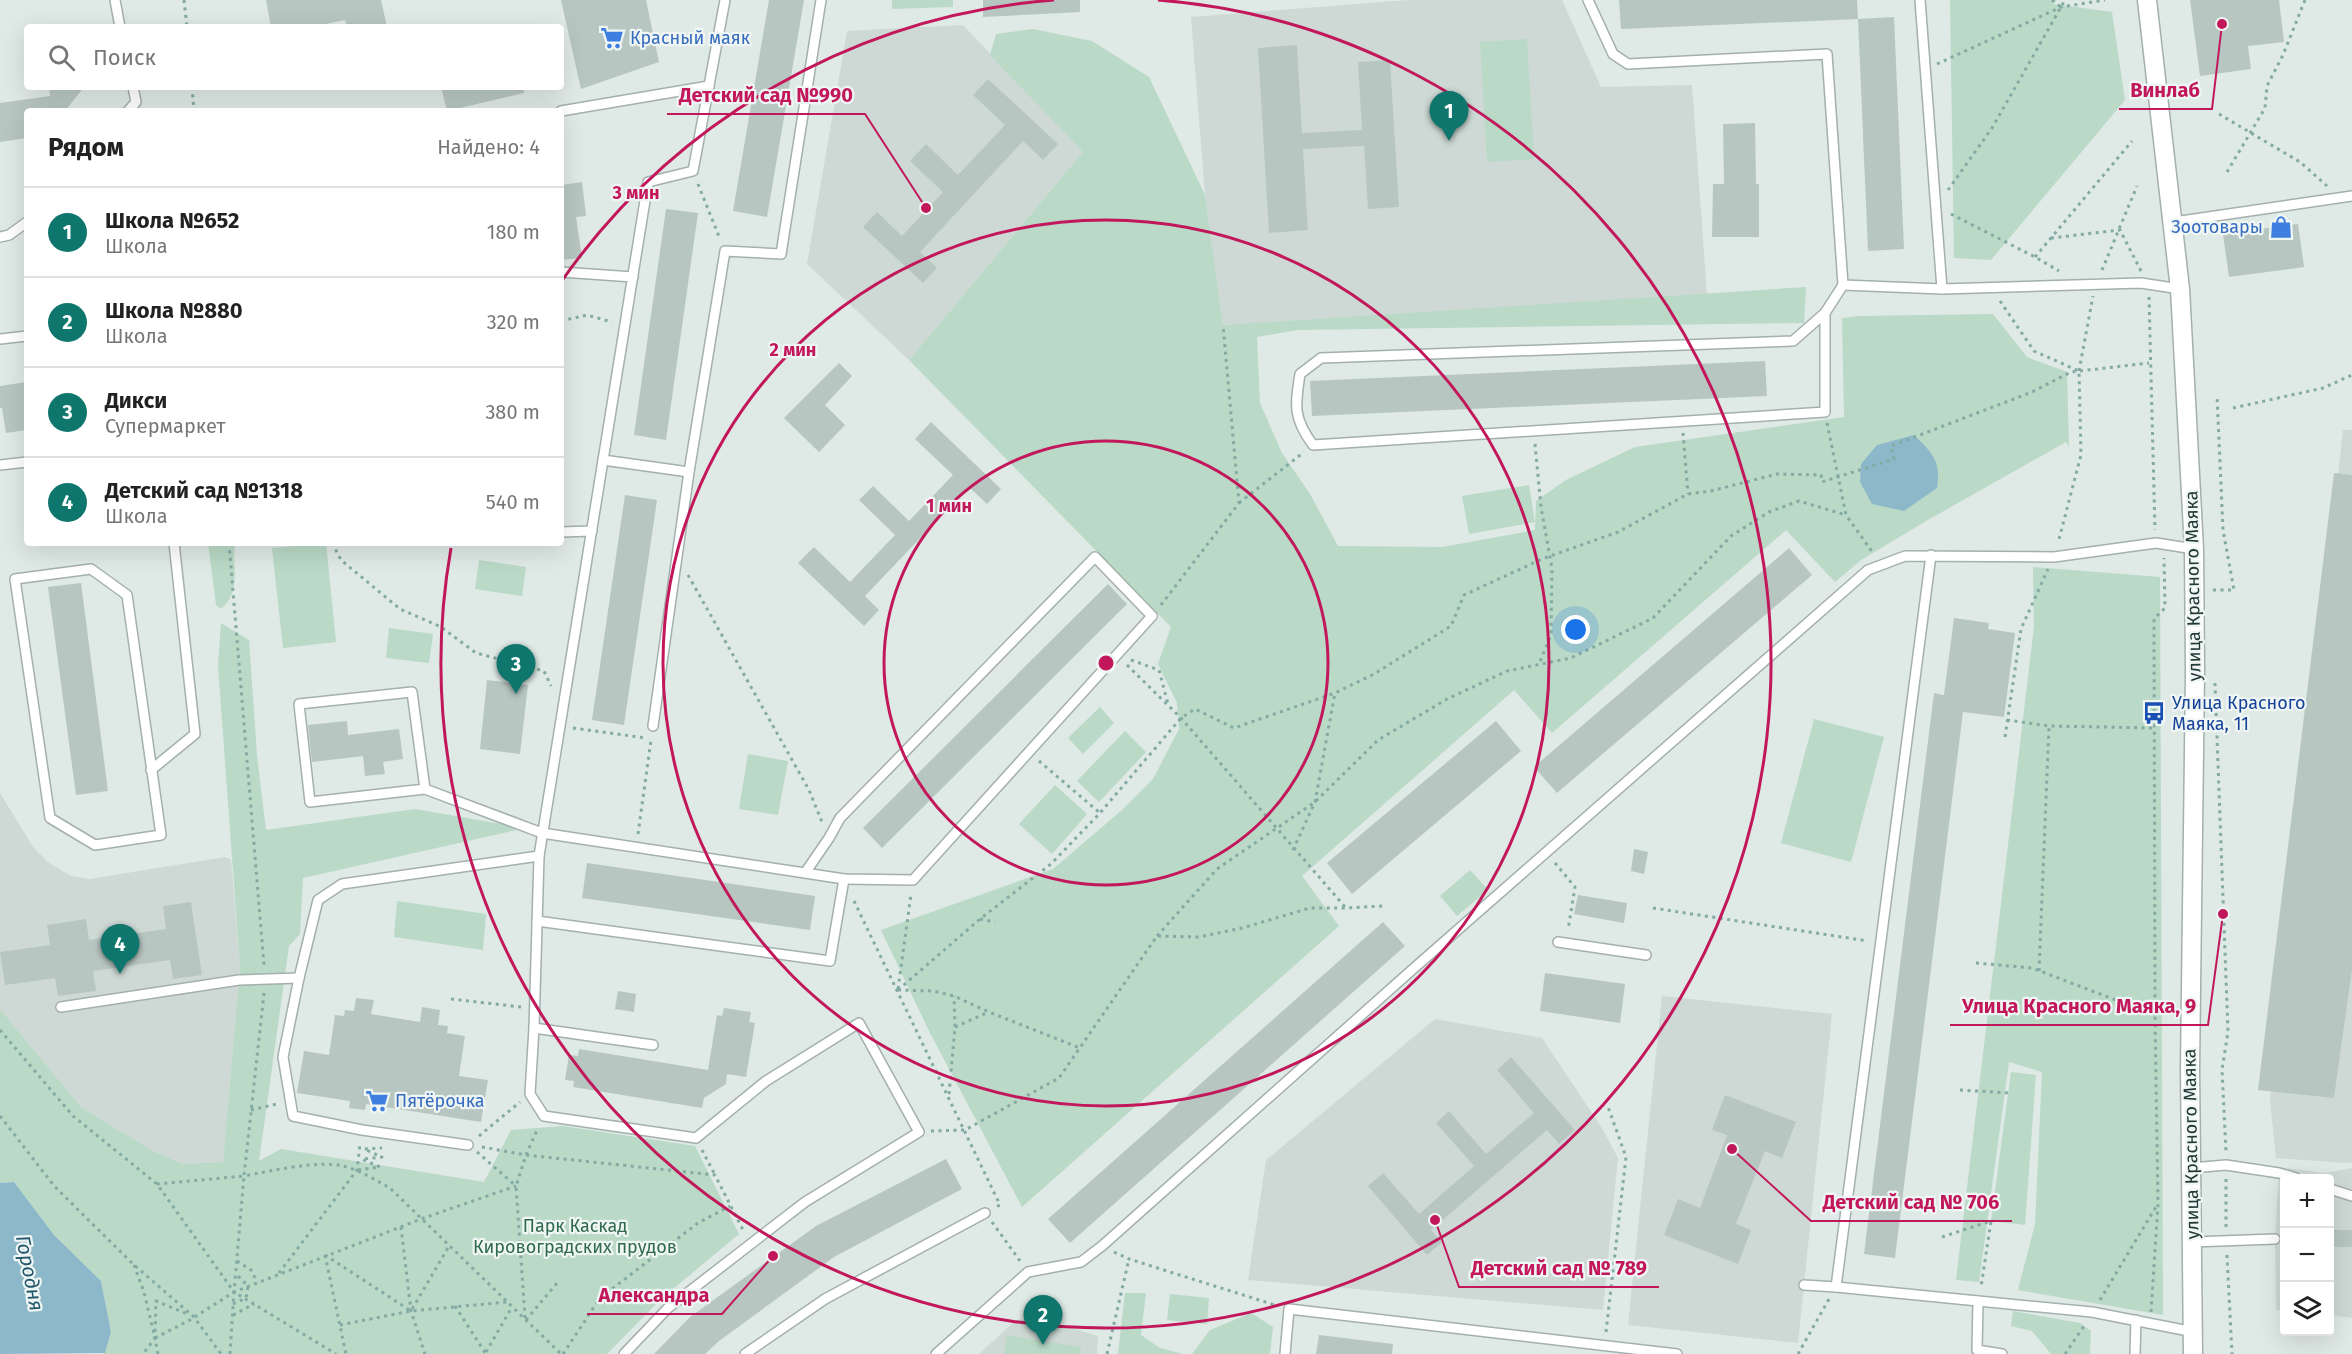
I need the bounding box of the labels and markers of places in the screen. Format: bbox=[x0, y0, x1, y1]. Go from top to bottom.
supermarket icon: Красный маяк bbox=[599, 25, 625, 51]
place label: Красный маяк bbox=[630, 27, 751, 49]
callout: Винлаб bbox=[2119, 71, 2212, 109]
callout: Детский сад №990 bbox=[667, 76, 865, 114]
pin: 1 bbox=[1430, 92, 1468, 141]
shop icon: Зоотовары bbox=[2268, 214, 2294, 240]
place label: Зоотовары bbox=[2171, 216, 2263, 238]
pin: 3 bbox=[496, 644, 536, 694]
centre of rings bbox=[1096, 653, 1116, 673]
place label: Улица Красного Маяка, 11 bbox=[2172, 692, 2306, 735]
bus stop icon: Улица Красного Маяка, 11 bbox=[2141, 700, 2167, 726]
pin: 4 bbox=[100, 924, 140, 974]
callout: Улица Красного Маяка, 9 bbox=[1950, 987, 2208, 1025]
supermarket icon: Пятёрочка bbox=[364, 1088, 390, 1114]
place label: Пятёрочка bbox=[395, 1090, 485, 1112]
callout: Детский сад № 706 bbox=[1811, 1183, 2012, 1221]
callout: Детский сад № 789 bbox=[1459, 1249, 1659, 1287]
callout: Александра bbox=[587, 1276, 722, 1314]
pin: 2 bbox=[1024, 1296, 1062, 1345]

